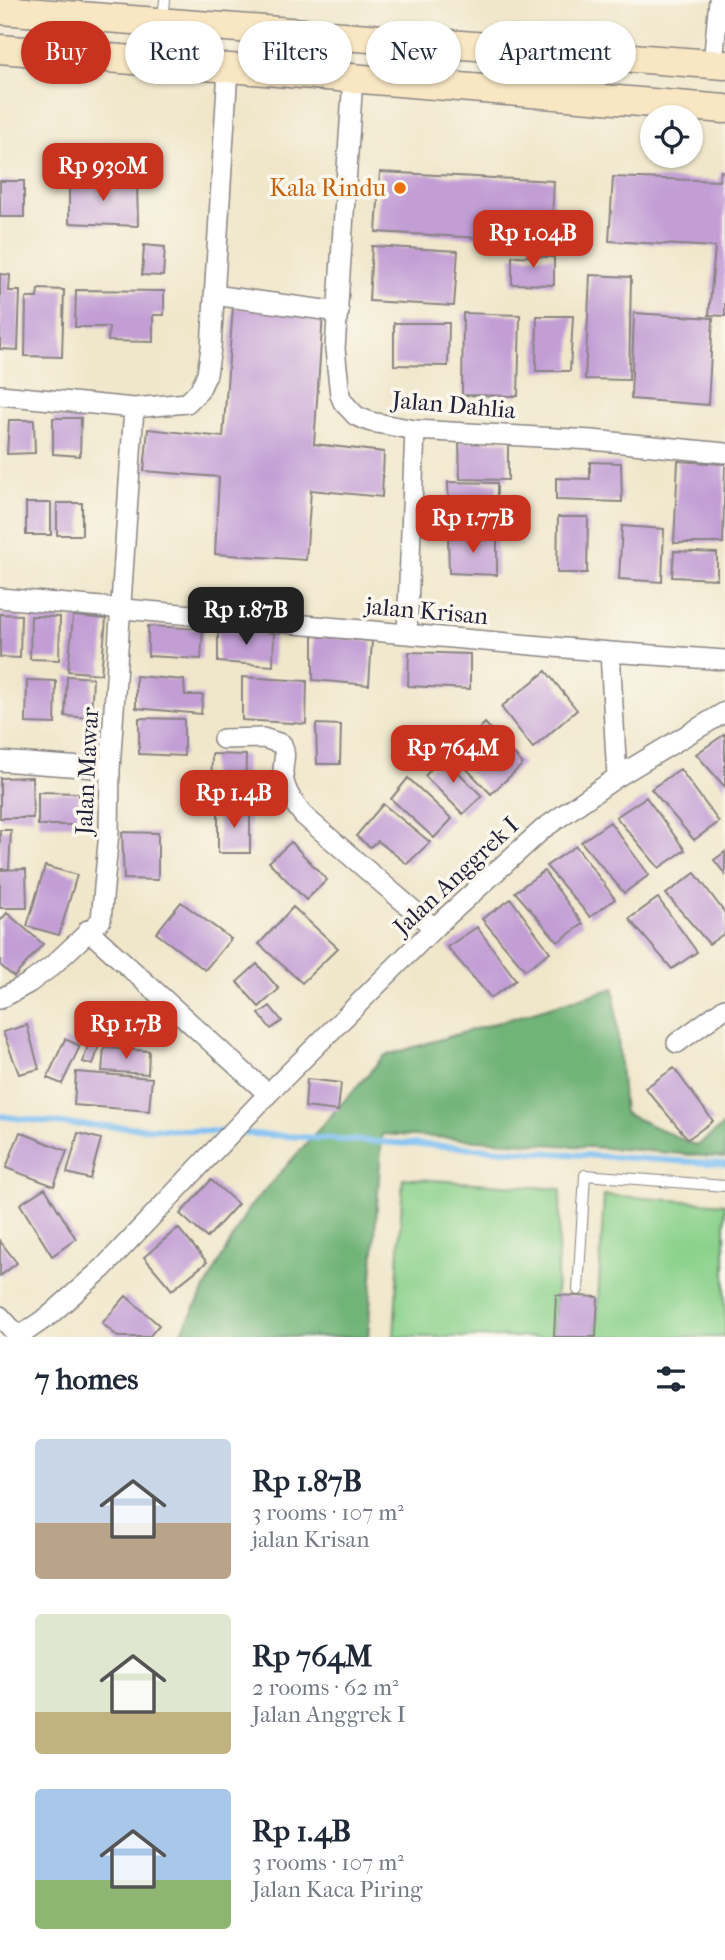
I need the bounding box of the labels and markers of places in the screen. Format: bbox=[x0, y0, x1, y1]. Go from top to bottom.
pin: Rp 930M bbox=[38, 144, 168, 203]
place label: Kala Rindu bbox=[269, 174, 386, 202]
marker: Kala Rindu bbox=[392, 180, 408, 196]
pin: Rp 1.04B bbox=[461, 210, 605, 270]
pin: Rp 1.77B bbox=[401, 496, 545, 555]
pin: Rp 1.87B bbox=[174, 588, 318, 647]
pin: Rp 764M bbox=[388, 726, 518, 785]
pin: Rp 1.4B bbox=[169, 770, 299, 830]
pin: Rp 1.7B bbox=[61, 1002, 191, 1061]

